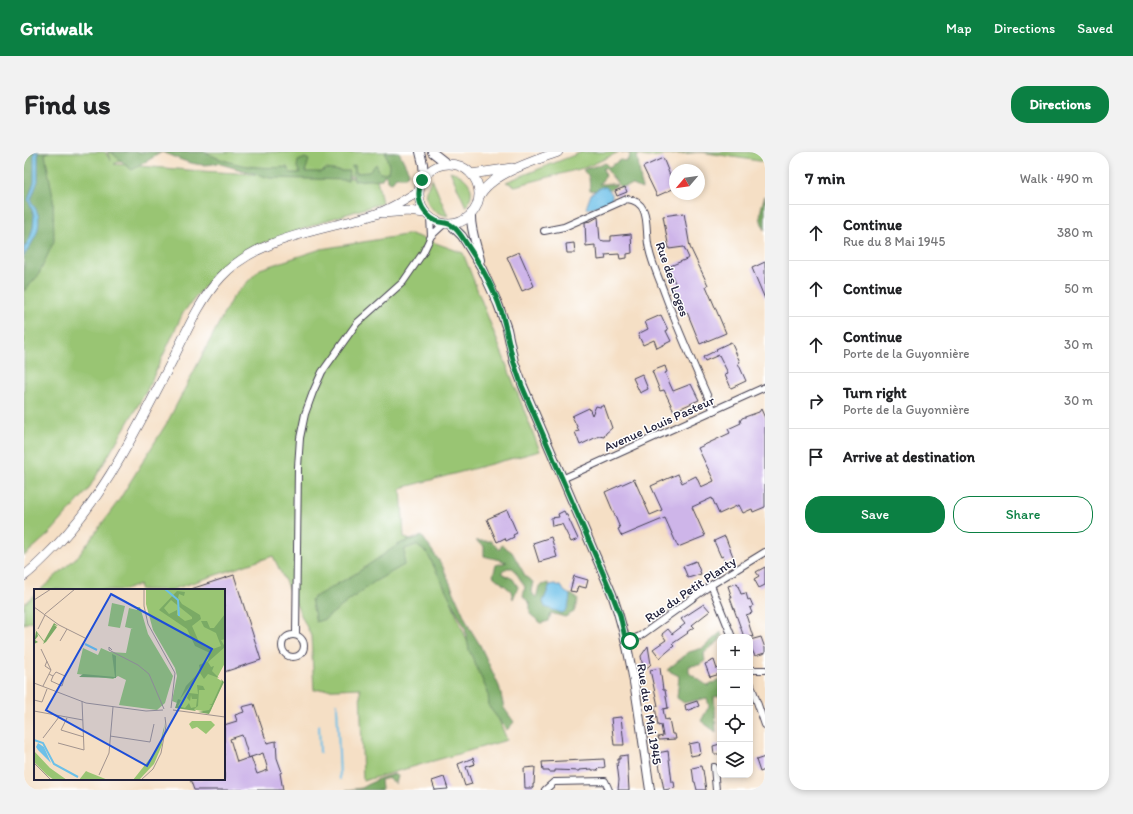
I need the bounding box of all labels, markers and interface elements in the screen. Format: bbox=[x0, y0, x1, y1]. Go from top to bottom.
text: Gridwalk bbox=[20, 17, 93, 40]
text: Map bbox=[946, 20, 972, 37]
text: Directions bbox=[994, 20, 1055, 37]
text: Saved bbox=[1077, 20, 1113, 37]
button: Directions bbox=[1011, 86, 1109, 123]
text: Find us bbox=[24, 87, 111, 121]
north arrow bbox=[669, 164, 705, 200]
text: 7 min bbox=[805, 168, 845, 188]
route end bbox=[413, 171, 431, 189]
text: Walk · 490 m bbox=[1020, 171, 1093, 186]
text: Continue bbox=[843, 216, 902, 234]
icon: ahead bbox=[805, 222, 827, 244]
text: 380 m bbox=[1057, 225, 1093, 240]
text: Rue du 8 Mai 1945 bbox=[843, 234, 945, 249]
street label: Rue des Loges bbox=[653, 240, 692, 319]
icon: ahead bbox=[805, 278, 827, 300]
text: Continue bbox=[843, 280, 902, 298]
text: 50 m bbox=[1064, 281, 1093, 296]
text: Continue bbox=[843, 328, 902, 346]
icon: ahead bbox=[805, 334, 827, 356]
text: 30 m bbox=[1064, 337, 1093, 352]
text: Porte de la Guyonnière bbox=[843, 346, 970, 361]
text: Turn right bbox=[843, 384, 907, 402]
icon: right bbox=[805, 390, 827, 412]
street label: Avenue Louis Pasteur bbox=[602, 392, 718, 455]
text: 30 m bbox=[1064, 393, 1093, 408]
text: Porte de la Guyonnière bbox=[843, 402, 970, 417]
icon: arrive bbox=[805, 446, 827, 468]
text: Arrive at destination bbox=[843, 448, 975, 466]
button: Save bbox=[805, 496, 945, 533]
button: Share bbox=[953, 496, 1093, 533]
street label: Rue du Petit Planty bbox=[642, 553, 739, 625]
inset map bbox=[34, 589, 225, 780]
route start bbox=[621, 632, 639, 650]
map controls bbox=[717, 634, 753, 778]
button: + bbox=[717, 634, 753, 670]
street label: Rue du 8 Mai 1945 bbox=[634, 662, 665, 766]
button: − bbox=[717, 670, 753, 706]
button: locate bbox=[717, 706, 753, 742]
button: layers bbox=[717, 742, 753, 778]

